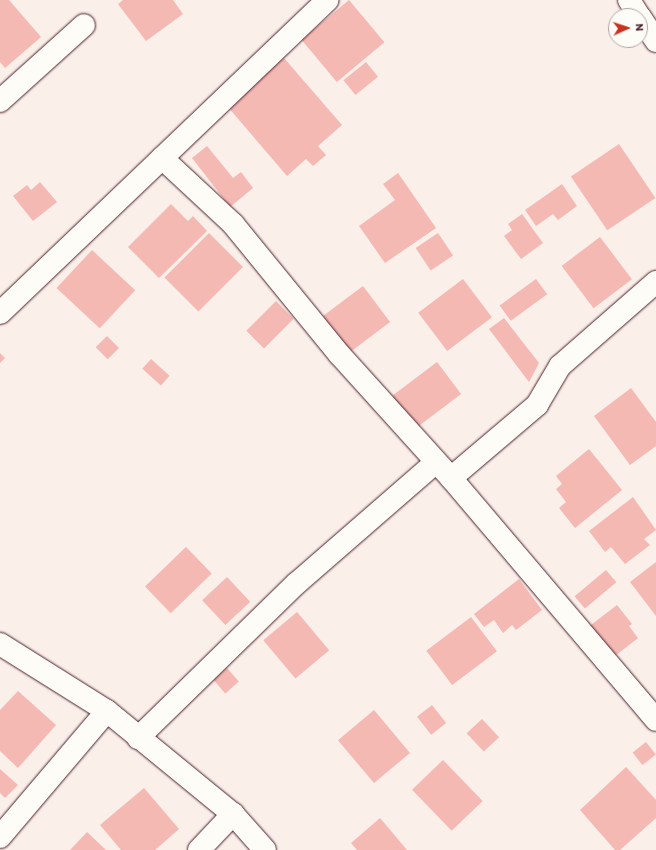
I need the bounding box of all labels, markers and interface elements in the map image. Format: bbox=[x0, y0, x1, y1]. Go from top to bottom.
north arrow bbox=[608, 8, 648, 48]
text: N bbox=[633, 23, 646, 31]

